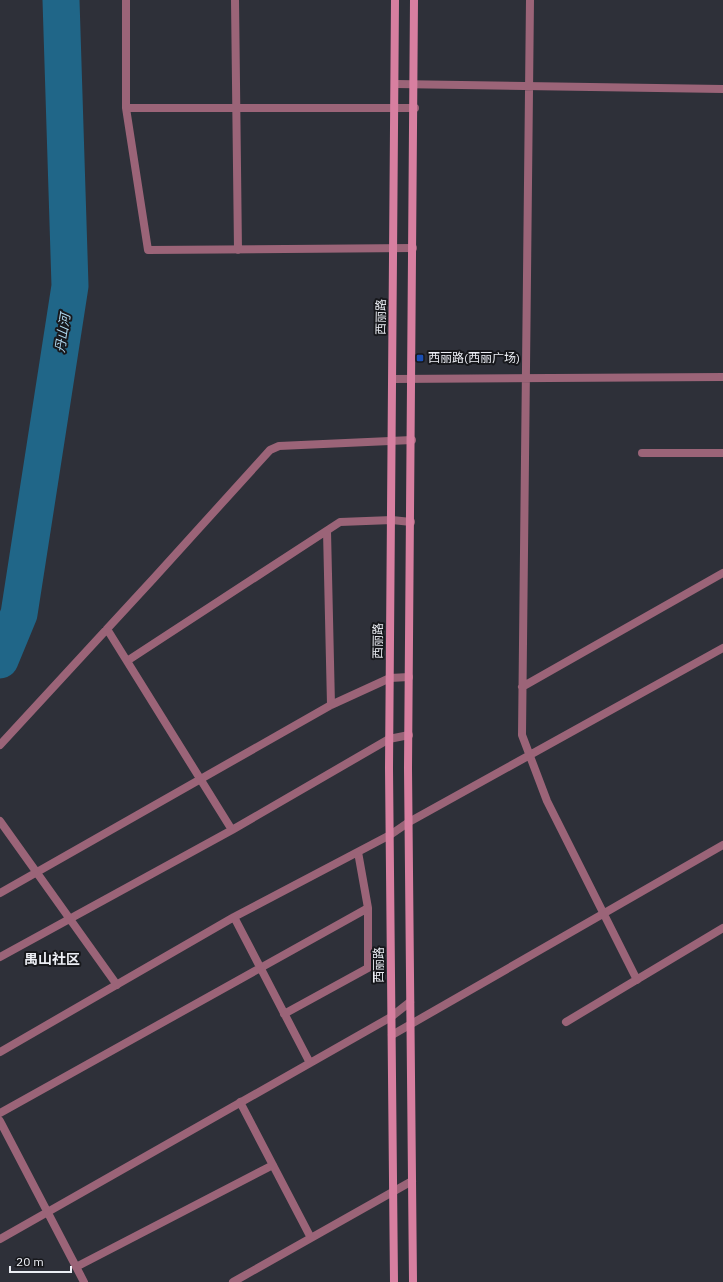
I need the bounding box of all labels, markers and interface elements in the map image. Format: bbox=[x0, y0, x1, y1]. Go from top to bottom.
street label: 西丽路 bbox=[373, 299, 388, 335]
water label: 丹山河 bbox=[51, 310, 74, 354]
place label: 西丽路(西丽广场) bbox=[428, 350, 520, 365]
marker: 西丽路(西丽广场) bbox=[415, 353, 425, 363]
street label: 西丽路 bbox=[370, 623, 385, 659]
street label: 西丽路 bbox=[371, 947, 386, 983]
district label: 禺山社区 bbox=[24, 950, 80, 968]
scale bar bbox=[10, 1248, 71, 1274]
text: 20 m bbox=[16, 1254, 44, 1269]

